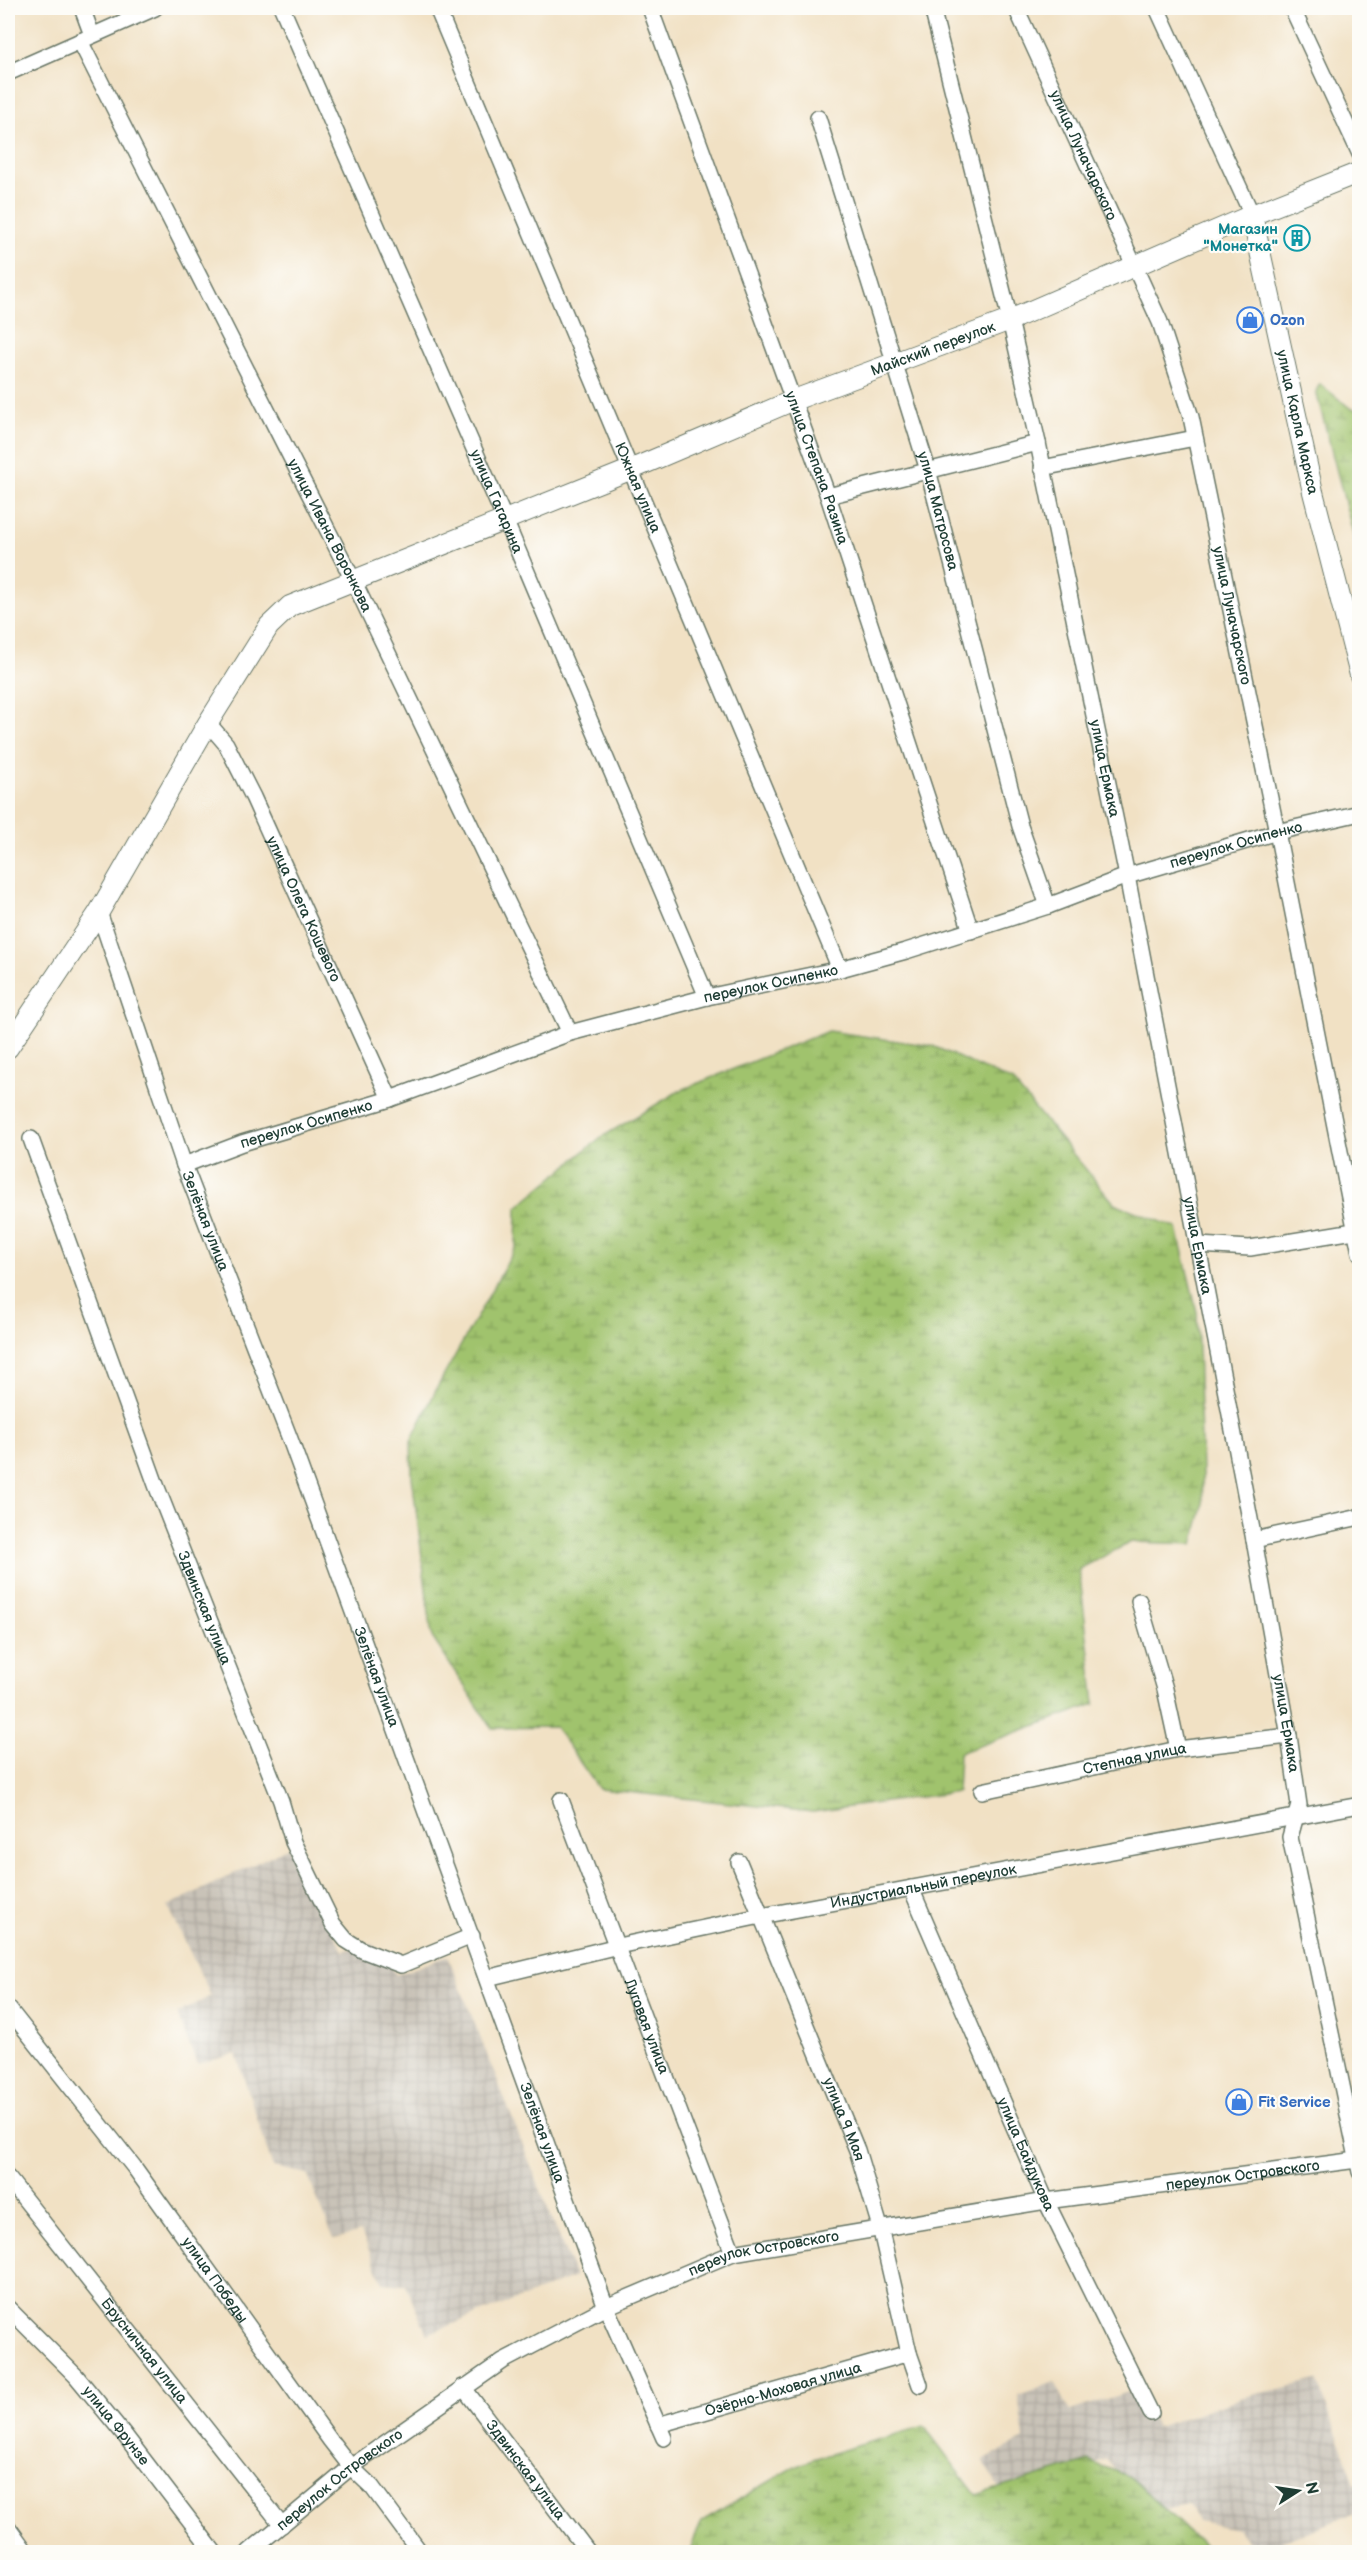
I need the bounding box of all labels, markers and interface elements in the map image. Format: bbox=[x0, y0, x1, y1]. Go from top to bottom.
street label: улица Луначарского bbox=[1046, 87, 1122, 223]
place label: Магазин "Монетка" bbox=[1203, 220, 1278, 256]
building icon: Магазин "Монетка" bbox=[1282, 223, 1312, 253]
shop icon: Ozon bbox=[1235, 305, 1265, 335]
place label: Ozon bbox=[1270, 311, 1305, 330]
street label: Майский переулок bbox=[868, 317, 998, 380]
street label: улица Карла Маркса bbox=[1272, 348, 1323, 496]
street label: улица Степана Разина bbox=[781, 388, 853, 547]
street label: Южная улица bbox=[611, 439, 666, 536]
street label: улица Гагарина bbox=[466, 446, 528, 556]
street label: улица Матросова bbox=[913, 449, 963, 573]
street label: улица Ивана Воронкова bbox=[284, 455, 377, 615]
street label: улица Луначарского bbox=[1209, 545, 1256, 686]
street label: улица Ермака bbox=[1086, 718, 1124, 819]
street label: переулок Осипенко bbox=[1167, 817, 1304, 872]
street label: улица Олега Кошевого bbox=[262, 833, 345, 985]
street label: переулок Осипенко bbox=[702, 960, 840, 1007]
street label: переулок Осипенко bbox=[238, 1095, 375, 1153]
street label: Зелёная улица bbox=[178, 1169, 234, 1274]
street label: улица Ермака bbox=[1179, 1195, 1216, 1296]
street label: Здвинская улица bbox=[174, 1548, 236, 1668]
street label: Зелёная улица bbox=[350, 1624, 404, 1730]
street label: улица Ермака bbox=[1269, 1673, 1304, 1774]
street label: Степная улица bbox=[1081, 1739, 1187, 1779]
street label: Индустриальный переулок bbox=[829, 1859, 1018, 1912]
street label: Луговая улица bbox=[620, 1975, 674, 2077]
street label: улица 9 Мая bbox=[819, 2075, 869, 2163]
street label: Зелёная улица bbox=[516, 2080, 570, 2186]
shop icon: Fit Service bbox=[1224, 2087, 1254, 2117]
place label: Fit Service bbox=[1258, 2093, 1331, 2112]
street label: улица Байдукова bbox=[993, 2095, 1059, 2214]
street label: переулок Островского bbox=[1165, 2156, 1321, 2195]
street label: переулок Островского bbox=[685, 2226, 840, 2280]
street label: улица Победы bbox=[178, 2233, 252, 2327]
street label: Брусничная улица bbox=[97, 2294, 192, 2407]
street label: Озёрно-Моховая улица bbox=[703, 2358, 864, 2421]
street label: улица Фрунзе bbox=[79, 2382, 154, 2469]
street label: Здвинская улица bbox=[482, 2416, 570, 2524]
street label: переулок Островского bbox=[273, 2424, 406, 2535]
north arrow bbox=[1268, 2461, 1328, 2521]
text: N bbox=[1301, 2480, 1322, 2496]

